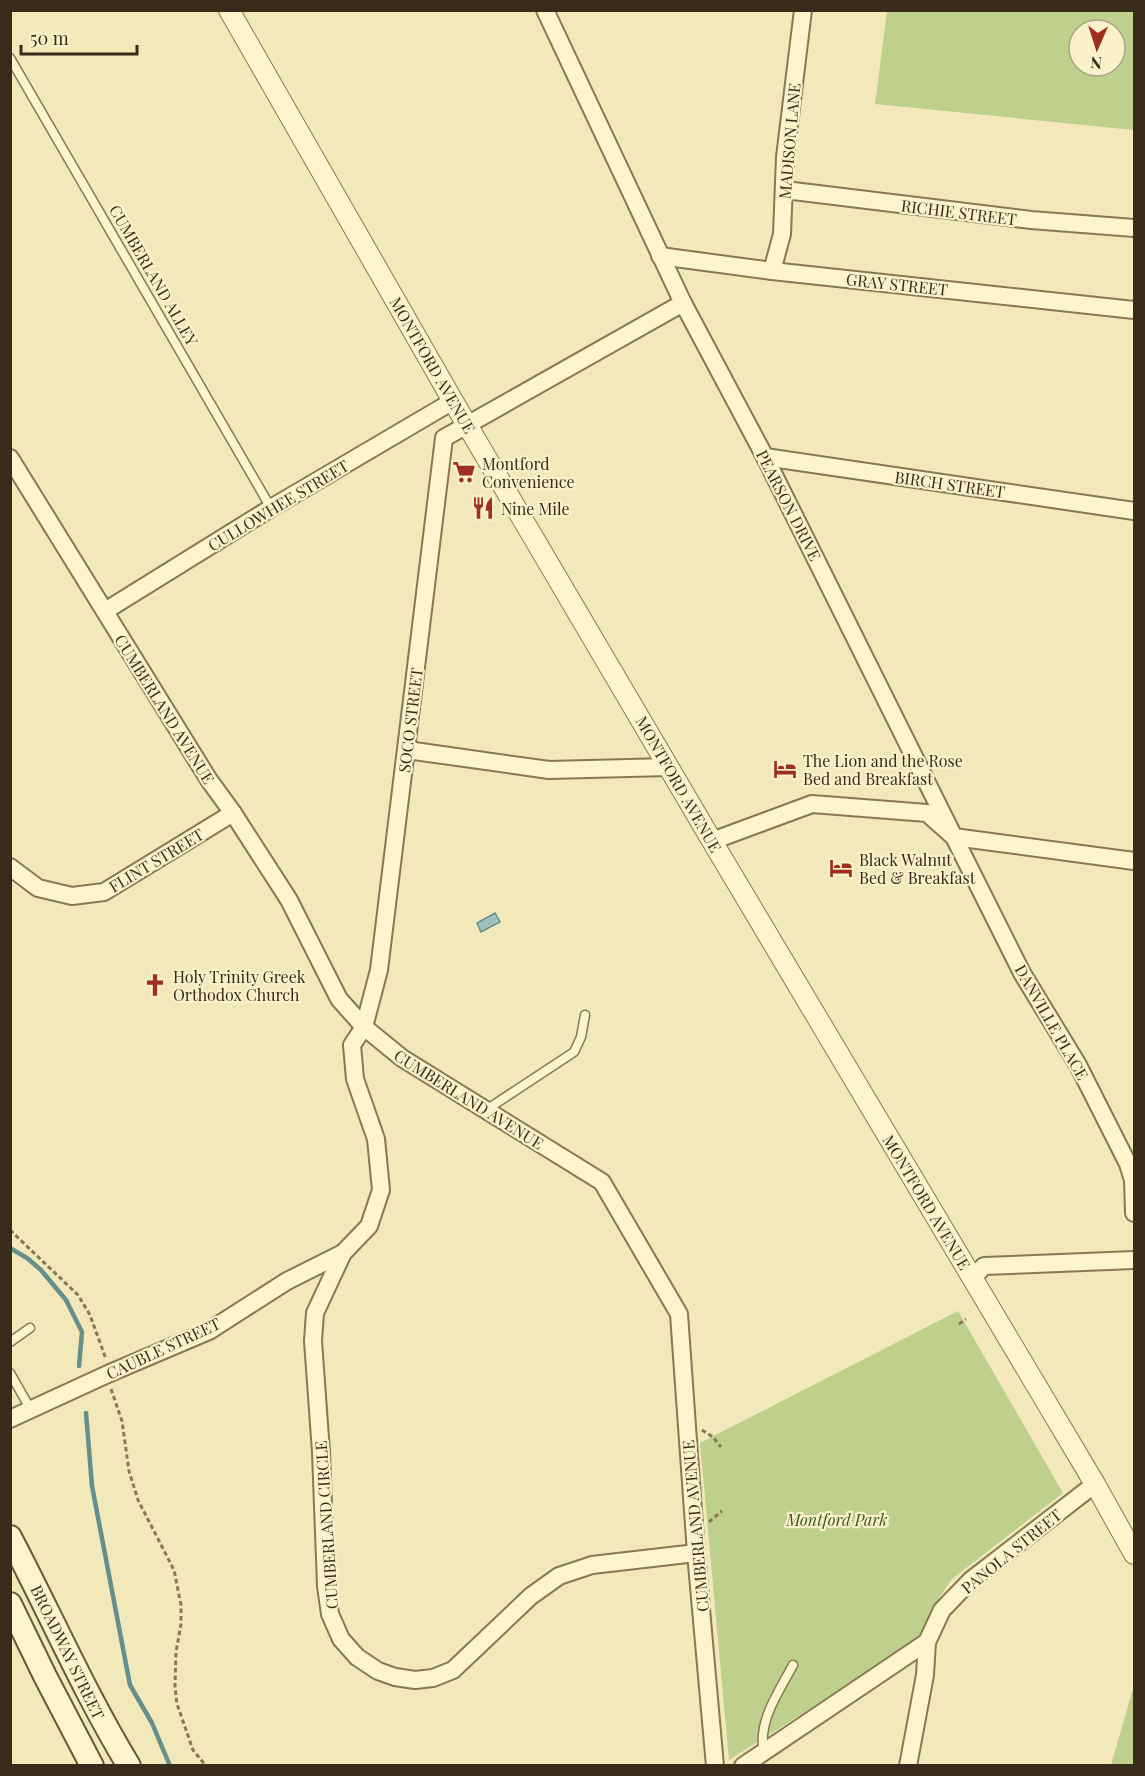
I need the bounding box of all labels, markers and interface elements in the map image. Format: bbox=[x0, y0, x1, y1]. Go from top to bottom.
scale bar bbox=[21, 18, 136, 56]
north arrow bbox=[1067, 18, 1127, 78]
text: 50 m bbox=[30, 26, 69, 50]
text: N bbox=[1089, 53, 1103, 74]
street label: MADISON LANE bbox=[773, 82, 805, 200]
street label: RICHIE STREET bbox=[900, 194, 1018, 230]
street label: CUMBERLAND ALLEY bbox=[105, 201, 203, 350]
street label: GRAY STREET bbox=[845, 268, 949, 300]
street label: MONTFORD AVENUE bbox=[385, 293, 481, 437]
street label: PEARSON DRIVE bbox=[752, 446, 826, 564]
place label: Montford Convenience bbox=[482, 453, 575, 492]
street label: CULLOWHEE STREET bbox=[204, 455, 352, 555]
supermarket icon: Montford Convenience bbox=[451, 459, 477, 485]
street label: BIRCH STREET bbox=[894, 466, 1007, 502]
restaurant icon: Nine Mile bbox=[470, 495, 496, 521]
place label: Nine Mile bbox=[501, 498, 570, 519]
street label: CUMBERLAND AVENUE bbox=[110, 630, 220, 788]
street label: SOCO STREET bbox=[393, 666, 427, 774]
street label: MONTFORD AVENUE bbox=[631, 712, 727, 856]
place label: The Lion and the Rose Bed and Breakfast bbox=[803, 750, 963, 789]
hotel icon: The Lion and the Rose Bed and Breakfast bbox=[772, 756, 798, 782]
street label: FLINT STREET bbox=[105, 823, 207, 897]
place label: Black Walnut Bed & Breakfast bbox=[859, 849, 976, 888]
hotel icon: Black Walnut Bed & Breakfast bbox=[828, 855, 854, 881]
street label: DANVILLE PLACE bbox=[1010, 961, 1094, 1083]
place label: Holy Trinity Greek Orthodox Church bbox=[173, 966, 306, 1005]
church icon: Holy Trinity Greek Orthodox Church bbox=[142, 972, 168, 998]
street label: CUMBERLAND AVENUE bbox=[390, 1044, 548, 1154]
street label: MONTFORD AVENUE bbox=[878, 1131, 976, 1273]
street label: CAUBLE STREET bbox=[103, 1312, 223, 1384]
street label: CUMBERLAND AVENUE bbox=[677, 1439, 713, 1613]
street label: CUMBERLAND CIRCLE bbox=[310, 1440, 342, 1610]
street label: PANOLA STREET bbox=[957, 1504, 1066, 1598]
park label: Montford Park bbox=[786, 1509, 887, 1530]
street label: BROADWAY STREET bbox=[26, 1581, 110, 1723]

